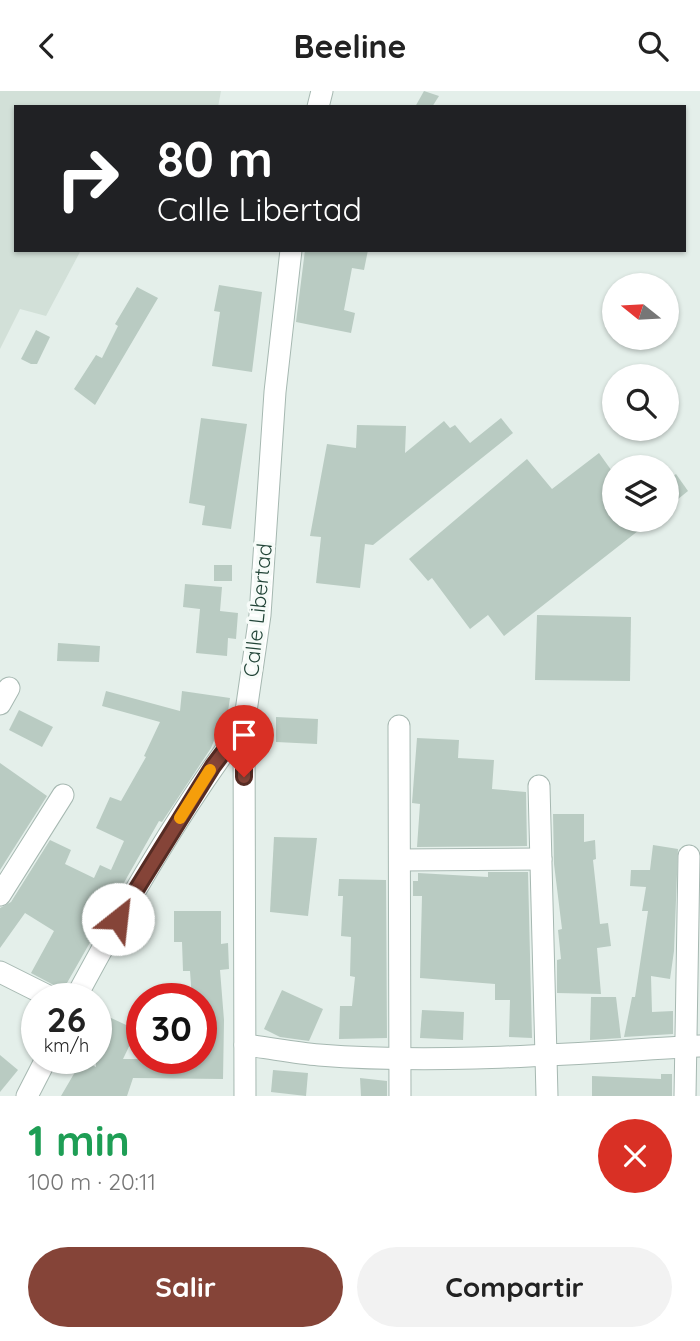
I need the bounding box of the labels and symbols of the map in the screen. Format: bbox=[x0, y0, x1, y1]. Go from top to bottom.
north arrow bbox=[602, 273, 679, 350]
street label: Calle Libertad bbox=[237, 542, 277, 678]
pin bbox=[214, 705, 274, 777]
position arrow bbox=[81, 882, 155, 956]
speed limit sign: 30 bbox=[126, 983, 217, 1074]

